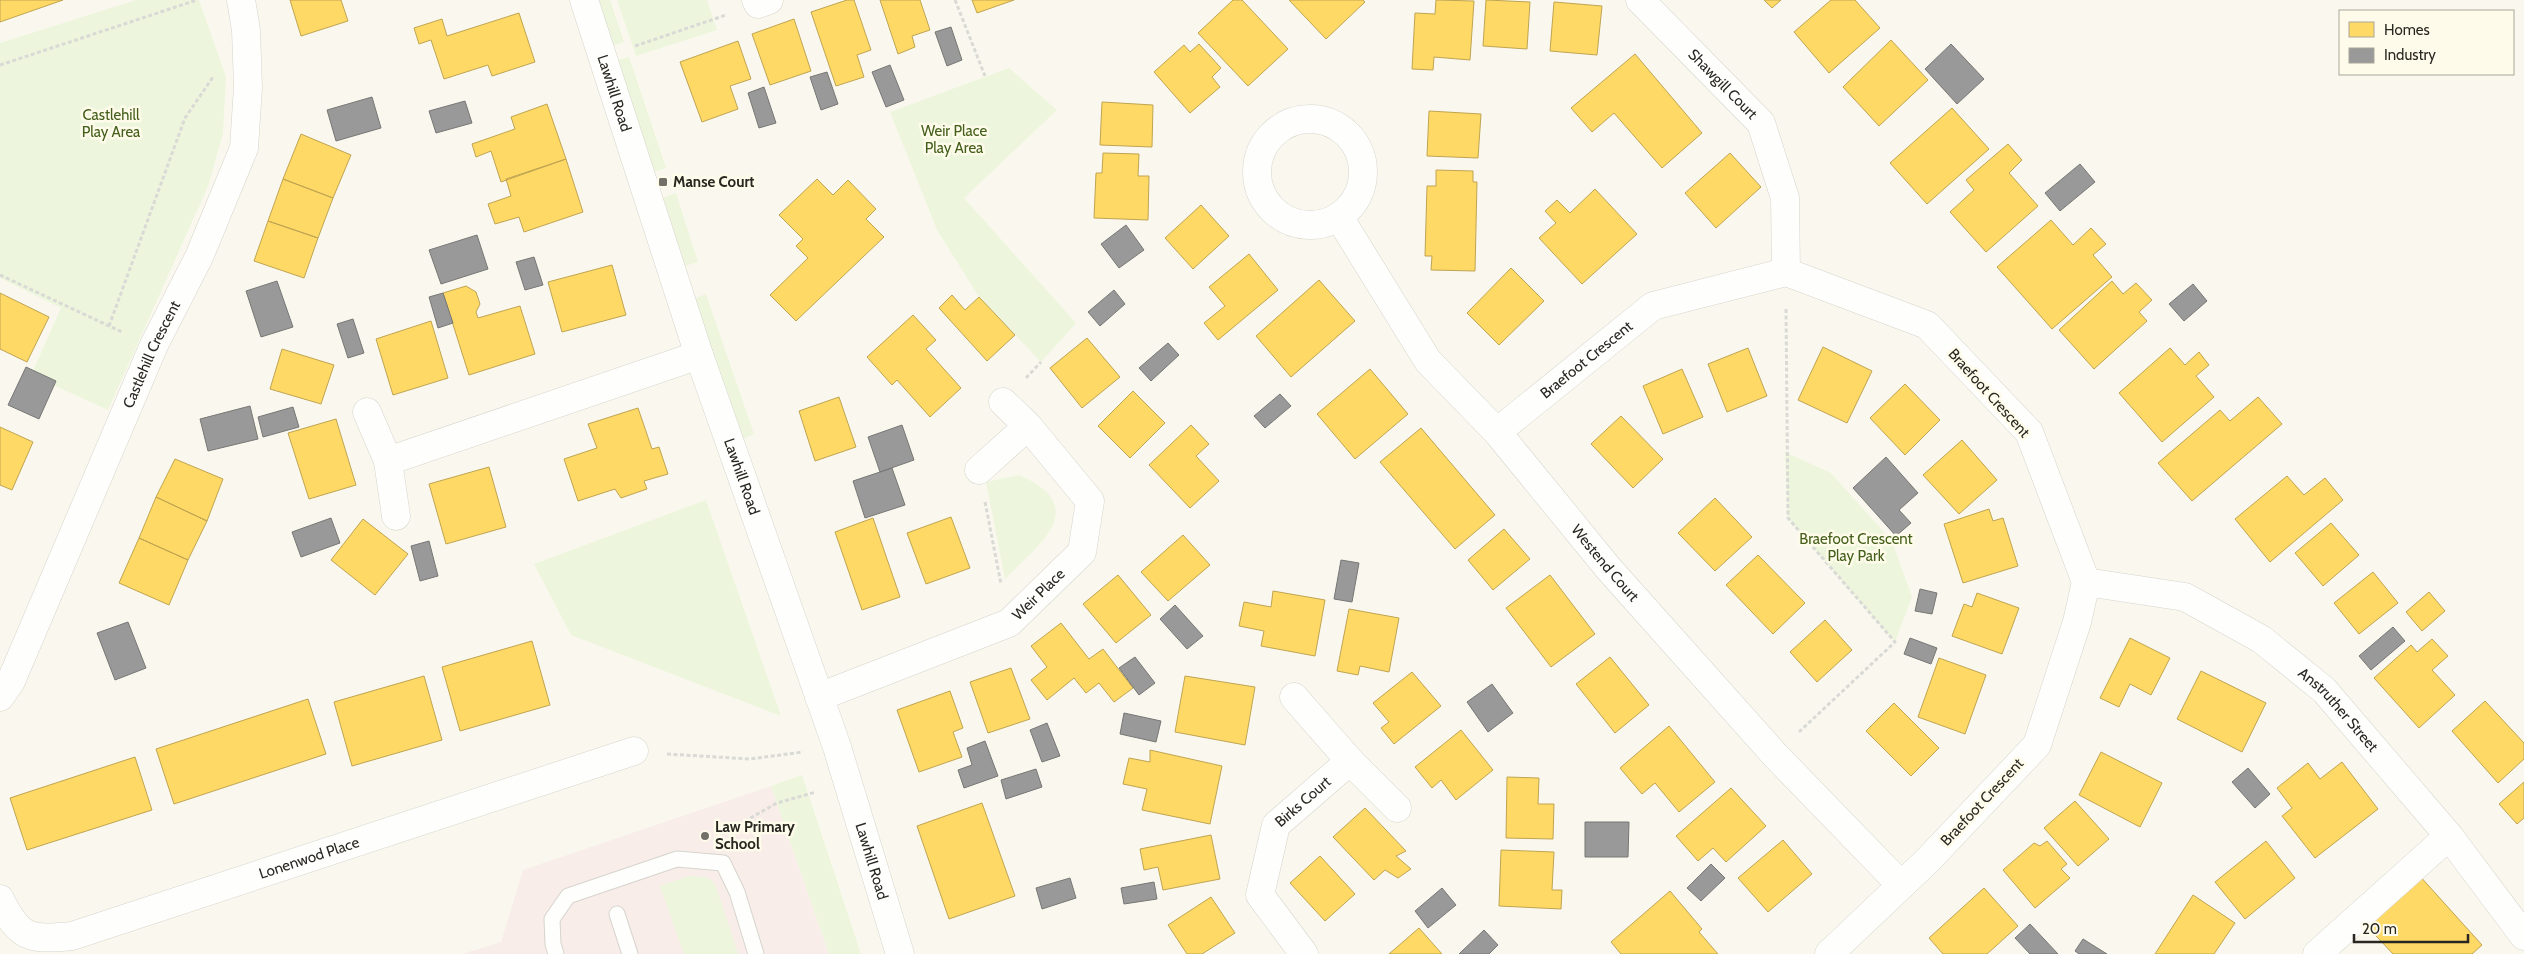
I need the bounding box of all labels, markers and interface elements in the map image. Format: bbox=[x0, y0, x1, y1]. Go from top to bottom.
legend bbox=[2339, 10, 2514, 75]
text: Homes bbox=[2384, 21, 2430, 39]
street label: Shawgill Court bbox=[1684, 45, 1761, 123]
text: Industry bbox=[2384, 46, 2436, 64]
street label: Lawhill Road bbox=[593, 53, 635, 134]
park label: Castlehill Play Area bbox=[82, 106, 141, 141]
park label: Weir Place Play Area bbox=[921, 122, 987, 157]
place label: Manse Court bbox=[673, 173, 755, 191]
marker: Manse Court bbox=[657, 176, 669, 188]
street label: Castlehill Crescent bbox=[119, 298, 184, 411]
street label: Braefoot Crescent bbox=[1537, 317, 1636, 402]
street label: Braefoot Crescent bbox=[1944, 345, 2034, 441]
street label: Lawhill Road bbox=[720, 436, 764, 517]
street label: Westend Court bbox=[1567, 521, 1643, 605]
park label: Braefoot Crescent Play Park bbox=[1799, 530, 1913, 565]
street label: Weir Place bbox=[1008, 565, 1069, 624]
street label: Anstruther Street bbox=[2295, 664, 2382, 756]
street label: Braefoot Crescent bbox=[1937, 754, 2027, 850]
street label: Birks Court bbox=[1271, 773, 1335, 831]
place label: Law Primary School bbox=[715, 818, 796, 853]
street label: Lawhill Road bbox=[852, 820, 892, 902]
marker: Law Primary School bbox=[699, 830, 711, 842]
street label: Lonenwod Place bbox=[257, 833, 362, 883]
scale bar bbox=[2354, 912, 2468, 944]
text: 20 m bbox=[2362, 920, 2397, 938]

